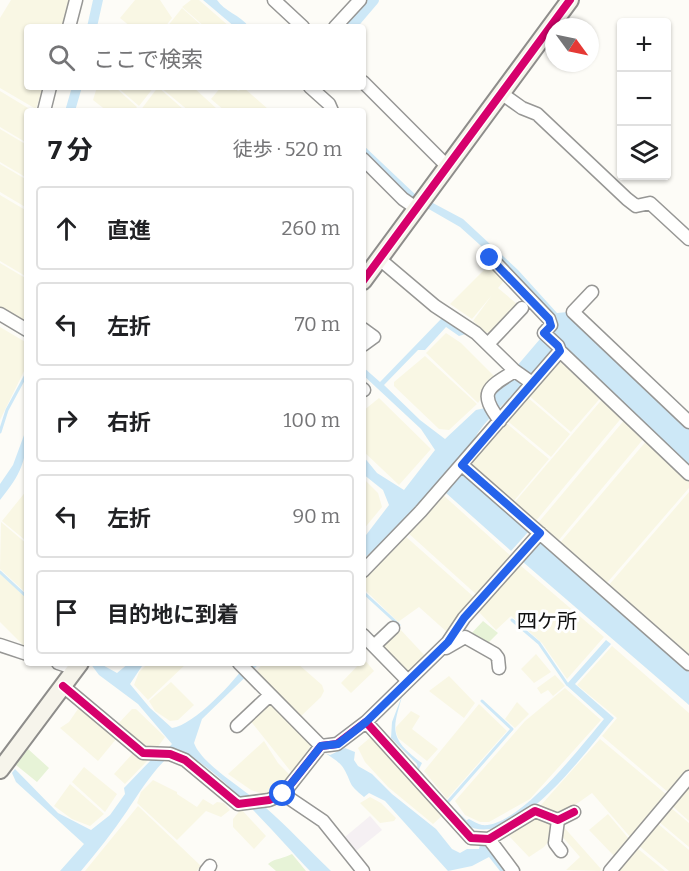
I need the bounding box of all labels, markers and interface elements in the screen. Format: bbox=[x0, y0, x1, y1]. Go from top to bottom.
north arrow bbox=[545, 18, 599, 72]
map controls bbox=[617, 18, 671, 180]
button: + bbox=[617, 18, 671, 72]
search box bbox=[24, 24, 366, 90]
icon: search bbox=[45, 41, 78, 74]
text: ここで検索 bbox=[93, 46, 203, 73]
button: − bbox=[617, 72, 671, 126]
button: layers bbox=[617, 126, 671, 180]
text: 7 分 bbox=[48, 135, 93, 166]
text: 徒歩 · 520 m bbox=[233, 137, 342, 161]
icon: ahead bbox=[50, 212, 83, 245]
text: 260 m bbox=[281, 216, 340, 240]
text: 直進 bbox=[107, 217, 151, 244]
route end bbox=[476, 244, 502, 270]
icon: left bbox=[50, 308, 83, 341]
text: 70 m bbox=[294, 312, 340, 336]
text: 左折 bbox=[107, 313, 151, 340]
icon: right bbox=[50, 404, 83, 437]
text: 100 m bbox=[283, 408, 340, 432]
text: 右折 bbox=[107, 409, 151, 436]
icon: left bbox=[50, 500, 83, 533]
text: 90 m bbox=[292, 504, 340, 528]
text: 左折 bbox=[107, 505, 151, 532]
icon: arrive bbox=[50, 596, 83, 629]
text: 目的地に到着 bbox=[107, 601, 239, 628]
district label: 四ケ所 bbox=[517, 609, 577, 633]
route start bbox=[269, 780, 295, 806]

